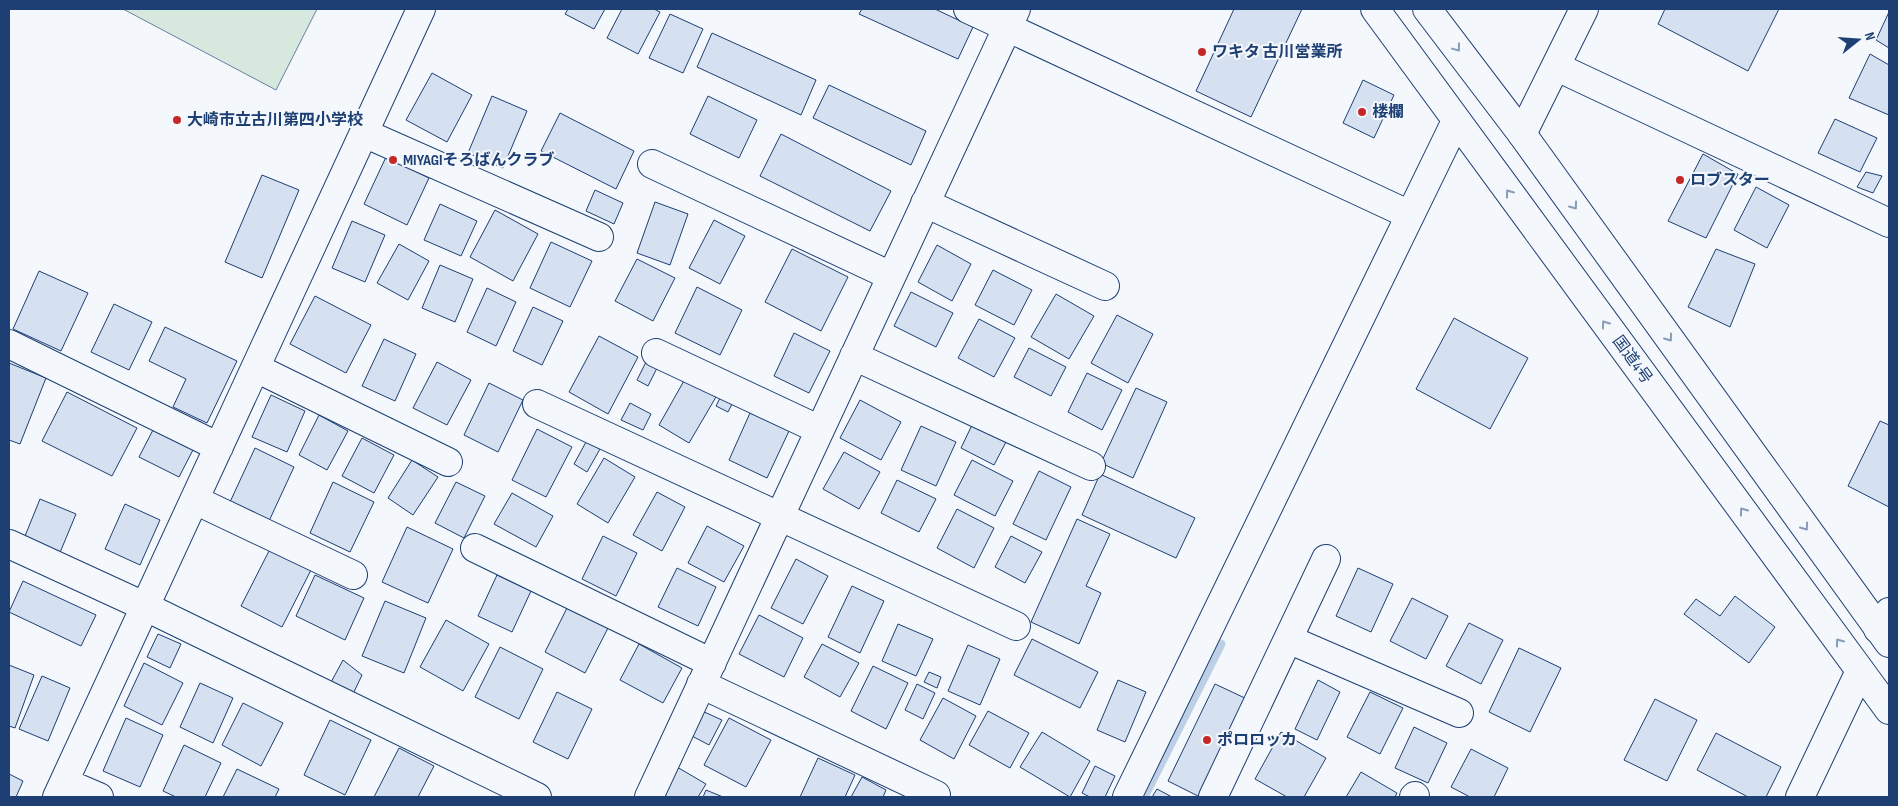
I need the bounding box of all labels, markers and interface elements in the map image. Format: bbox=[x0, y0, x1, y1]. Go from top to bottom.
north arrow bbox=[1833, 15, 1883, 65]
text: N bbox=[1861, 30, 1879, 42]
one-way arrow bbox=[1451, 42, 1459, 51]
place label: ワキタ 古川営業所 bbox=[1212, 43, 1343, 62]
marker: ワキタ 古川営業所 bbox=[1196, 46, 1208, 58]
place label: 楼欄 bbox=[1372, 103, 1404, 122]
marker: 楼欄 bbox=[1356, 106, 1368, 118]
place label: 大崎市立古川第四小学校 bbox=[187, 111, 363, 130]
marker: 大崎市立古川第四小学校 bbox=[171, 114, 183, 126]
place label: MIYAGIそろばんクラブ bbox=[403, 151, 555, 170]
marker: MIYAGIそろばんクラブ bbox=[387, 154, 399, 166]
place label: ロブスター bbox=[1690, 171, 1770, 190]
marker: ロブスター bbox=[1674, 174, 1686, 186]
one-way arrow bbox=[1506, 189, 1515, 199]
one-way arrow bbox=[1568, 200, 1577, 210]
one-way arrow bbox=[1603, 321, 1611, 330]
street label: 国道4号 bbox=[1608, 332, 1656, 388]
one-way arrow bbox=[1663, 332, 1672, 342]
one-way arrow bbox=[1740, 508, 1749, 517]
one-way arrow bbox=[1799, 521, 1808, 531]
one-way arrow bbox=[1837, 639, 1845, 648]
place label: ポロロッカ bbox=[1217, 731, 1297, 750]
marker: ポロロッカ bbox=[1201, 734, 1213, 746]

